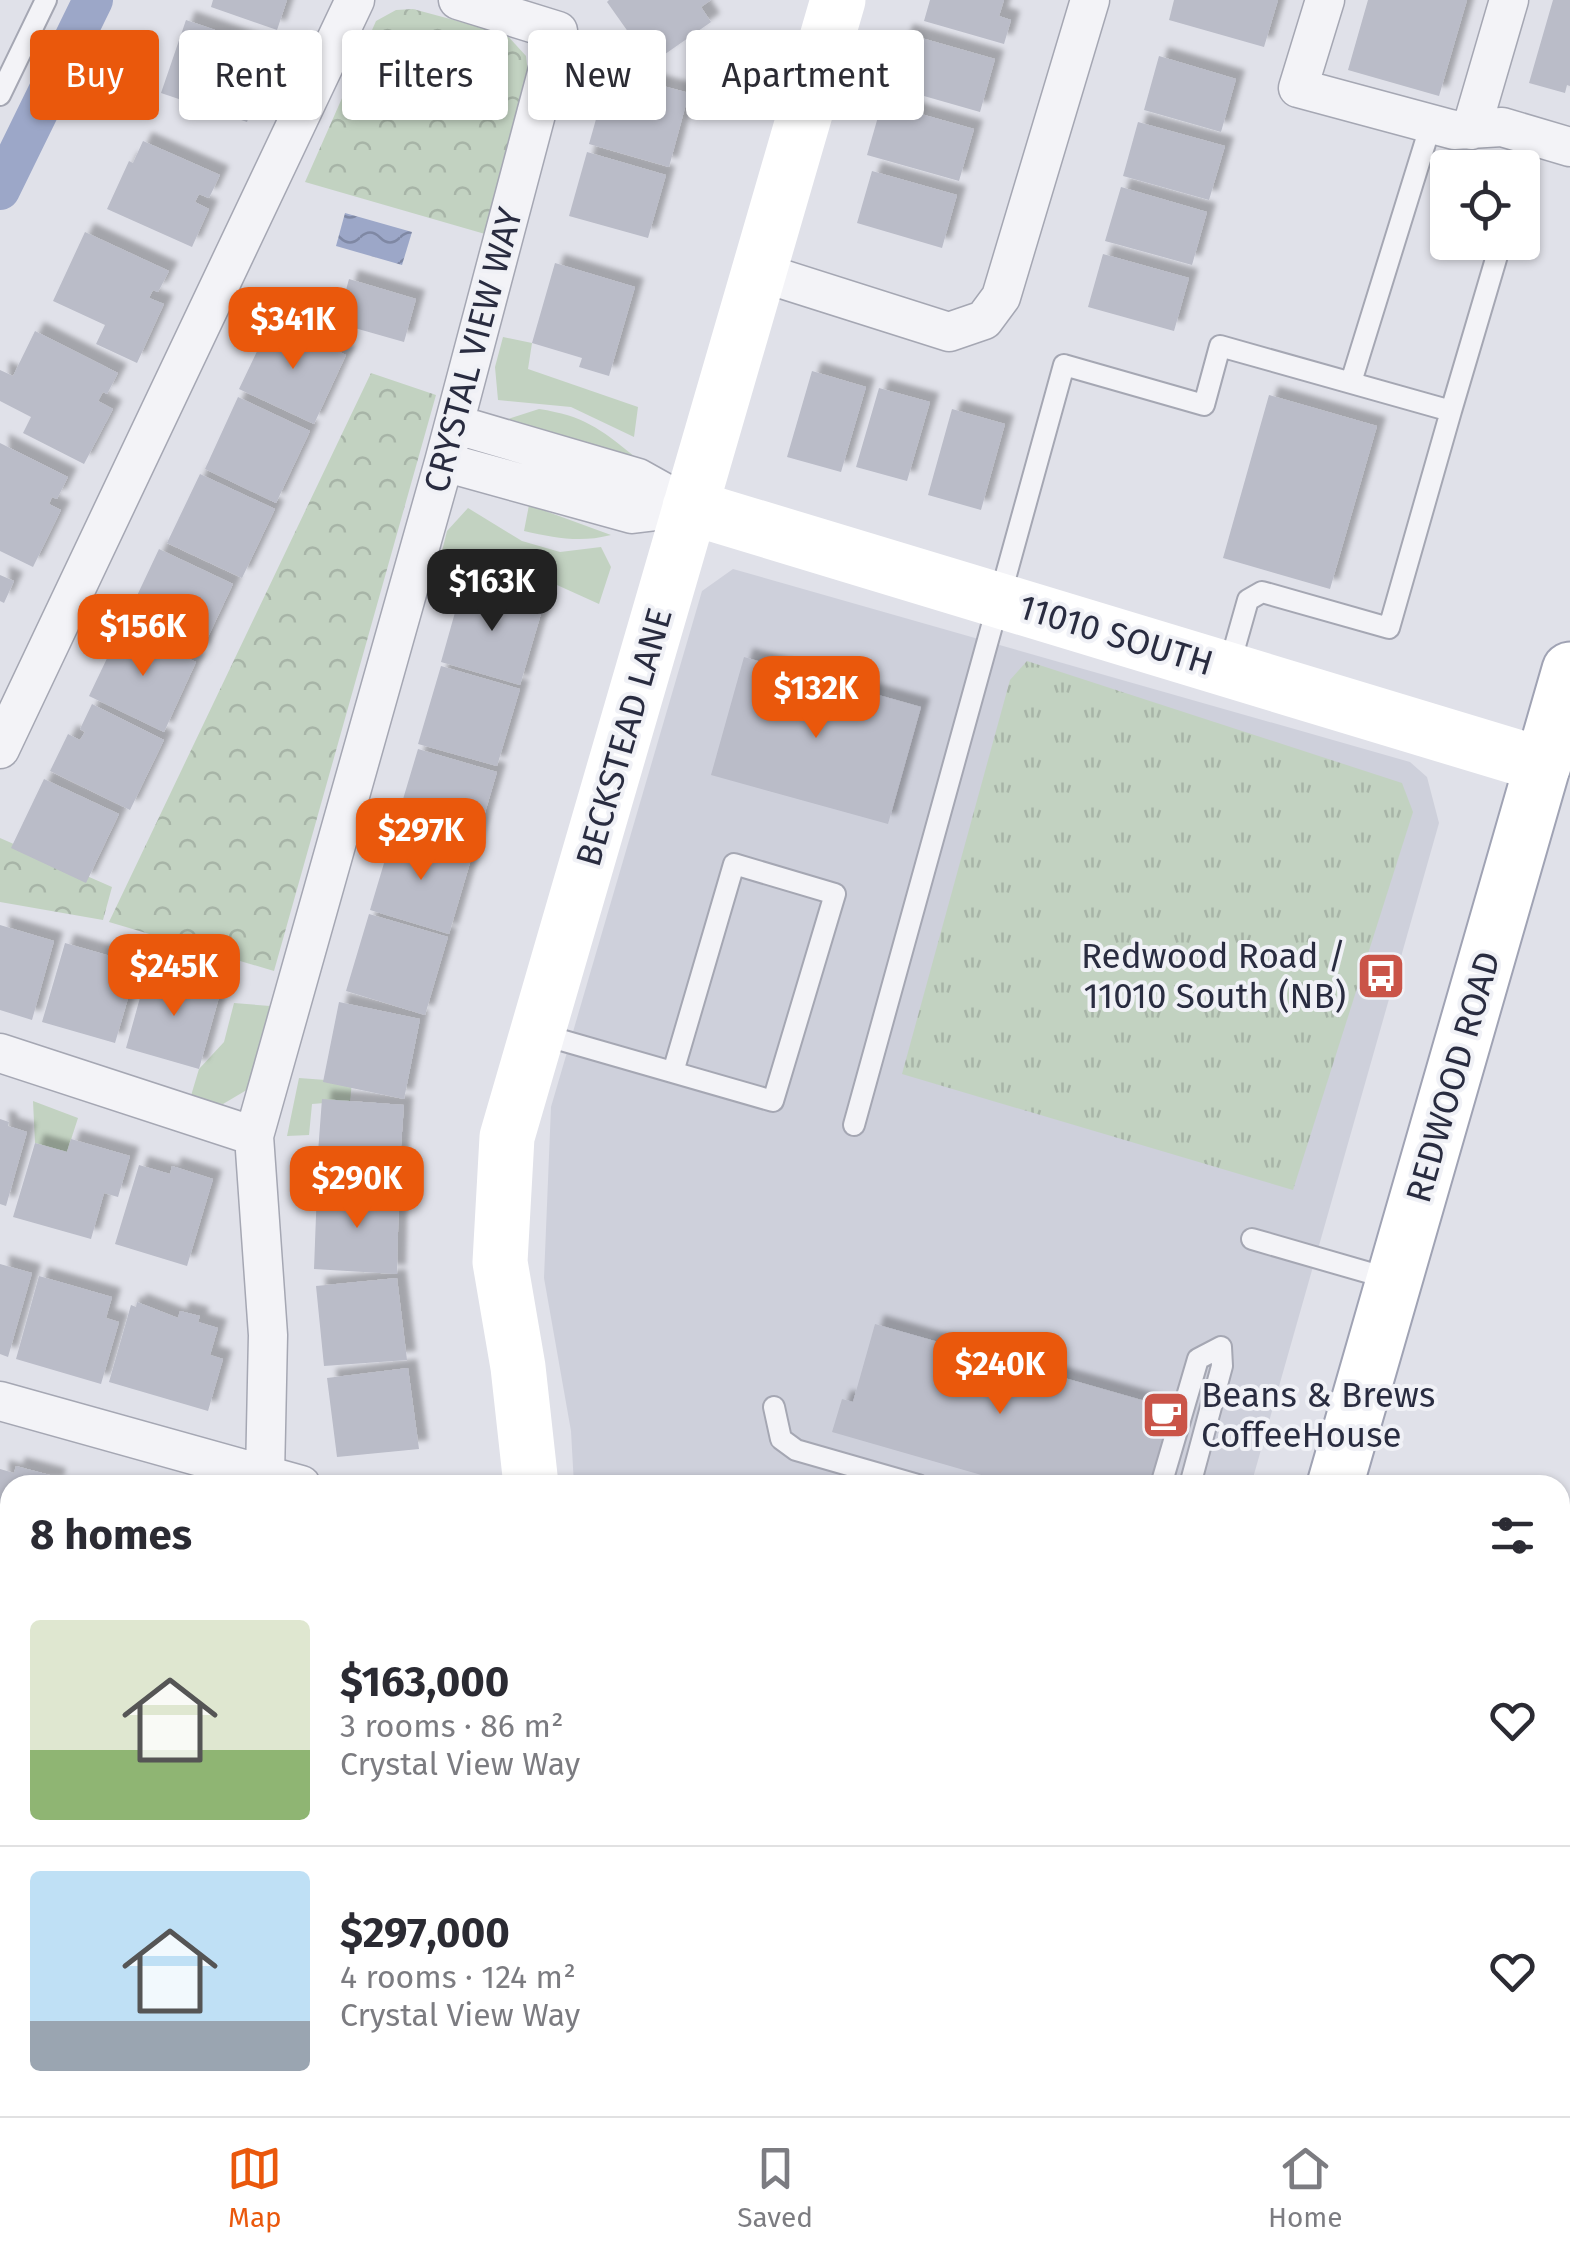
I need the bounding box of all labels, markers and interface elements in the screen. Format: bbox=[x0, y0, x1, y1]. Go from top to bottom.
chip: Buy bbox=[30, 30, 159, 120]
chip: Rent bbox=[179, 30, 322, 120]
chip: Filters bbox=[342, 30, 508, 120]
chip: New bbox=[528, 30, 666, 120]
chip: Apartment bbox=[686, 30, 924, 120]
map controls bbox=[1430, 150, 1540, 260]
button: locate bbox=[1430, 150, 1540, 260]
street label: CRYSTAL VIEW WAY bbox=[415, 202, 531, 497]
pin: $341K bbox=[223, 287, 363, 372]
text: $341K bbox=[250, 300, 336, 338]
pin: $163K bbox=[422, 549, 562, 634]
text: $163K bbox=[449, 562, 535, 600]
street label: 11010 SOUTH bbox=[1014, 586, 1218, 684]
pin: $156K bbox=[73, 594, 213, 679]
street label: BECKSTEAD LANE bbox=[567, 603, 681, 871]
text: $156K bbox=[100, 607, 186, 645]
pin: $132K bbox=[746, 656, 886, 741]
text: $132K bbox=[774, 669, 858, 707]
pin: $297K bbox=[351, 798, 491, 883]
text: $297K bbox=[378, 811, 464, 849]
pin: $245K bbox=[104, 934, 244, 1019]
place label: Redwood Road / 11010 South (NB) bbox=[1081, 935, 1346, 1017]
text: $245K bbox=[130, 947, 218, 985]
street label: REDWOOD ROAD bbox=[1397, 947, 1509, 1207]
bus stop icon: Redwood Road / 11010 South (NB) bbox=[1355, 950, 1407, 1002]
pin: $290K bbox=[287, 1146, 427, 1231]
text: $290K bbox=[312, 1159, 402, 1197]
pin: $240K bbox=[930, 1332, 1070, 1417]
text: $240K bbox=[955, 1345, 1045, 1383]
place label: Beans & Brews CoffeeHouse bbox=[1201, 1374, 1435, 1456]
cafe icon: Beans & Brews CoffeeHouse bbox=[1140, 1389, 1192, 1441]
icon: filters bbox=[1485, 1508, 1540, 1563]
text: 8 homes bbox=[30, 1510, 192, 1560]
text: $163,000 bbox=[340, 1657, 509, 1707]
icon: home bbox=[110, 1660, 230, 1780]
icon: heart bbox=[1485, 1693, 1540, 1748]
text: 3 rooms · 86 m² bbox=[340, 1707, 563, 1745]
text: Crystal View Way bbox=[340, 1745, 580, 1783]
text: $297,000 bbox=[340, 1908, 510, 1958]
icon: home bbox=[110, 1911, 230, 2031]
icon: heart bbox=[1485, 1944, 1540, 1999]
text: 4 rooms · 124 m² bbox=[340, 1958, 576, 1996]
text: Crystal View Way bbox=[340, 1996, 580, 2034]
tab: Map bbox=[227, 2141, 282, 2234]
tab: Saved bbox=[737, 2141, 813, 2234]
tab: Home bbox=[1268, 2141, 1343, 2234]

